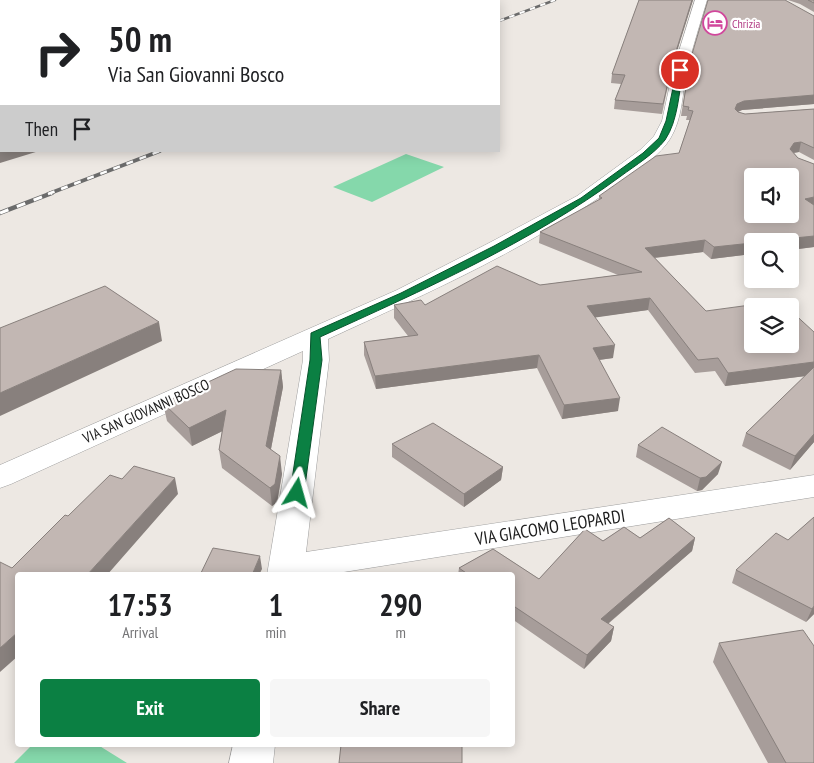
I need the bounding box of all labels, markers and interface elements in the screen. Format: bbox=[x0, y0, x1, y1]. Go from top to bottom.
hotel icon: Chrizia bbox=[702, 10, 728, 36]
text: 50 m bbox=[108, 16, 172, 62]
place label: Chrizia bbox=[732, 16, 761, 31]
icon: right bbox=[25, 20, 90, 85]
pin bbox=[659, 49, 701, 91]
icon: arrive bbox=[666, 56, 694, 84]
text: Via San Giovanni Bosco bbox=[108, 60, 284, 88]
icon: arrive bbox=[68, 115, 96, 143]
text: Then bbox=[25, 117, 58, 141]
map controls bbox=[744, 168, 799, 353]
button: sound bbox=[744, 168, 799, 223]
button: search bbox=[744, 233, 799, 288]
button: layers bbox=[744, 298, 799, 353]
street label: VIA SAN GIOVANNI BOSCO bbox=[79, 375, 212, 448]
position arrow bbox=[270, 466, 322, 518]
street label: VIA GIACOMO LEOPARDI bbox=[472, 504, 627, 550]
text: 17:53 bbox=[108, 585, 173, 624]
text: 1 bbox=[269, 585, 283, 624]
text: 290 bbox=[379, 585, 422, 624]
text: Arrival bbox=[122, 622, 158, 642]
text: min bbox=[265, 622, 286, 642]
text: m bbox=[395, 622, 406, 642]
button: Exit bbox=[40, 679, 260, 737]
button: Share bbox=[270, 679, 490, 737]

